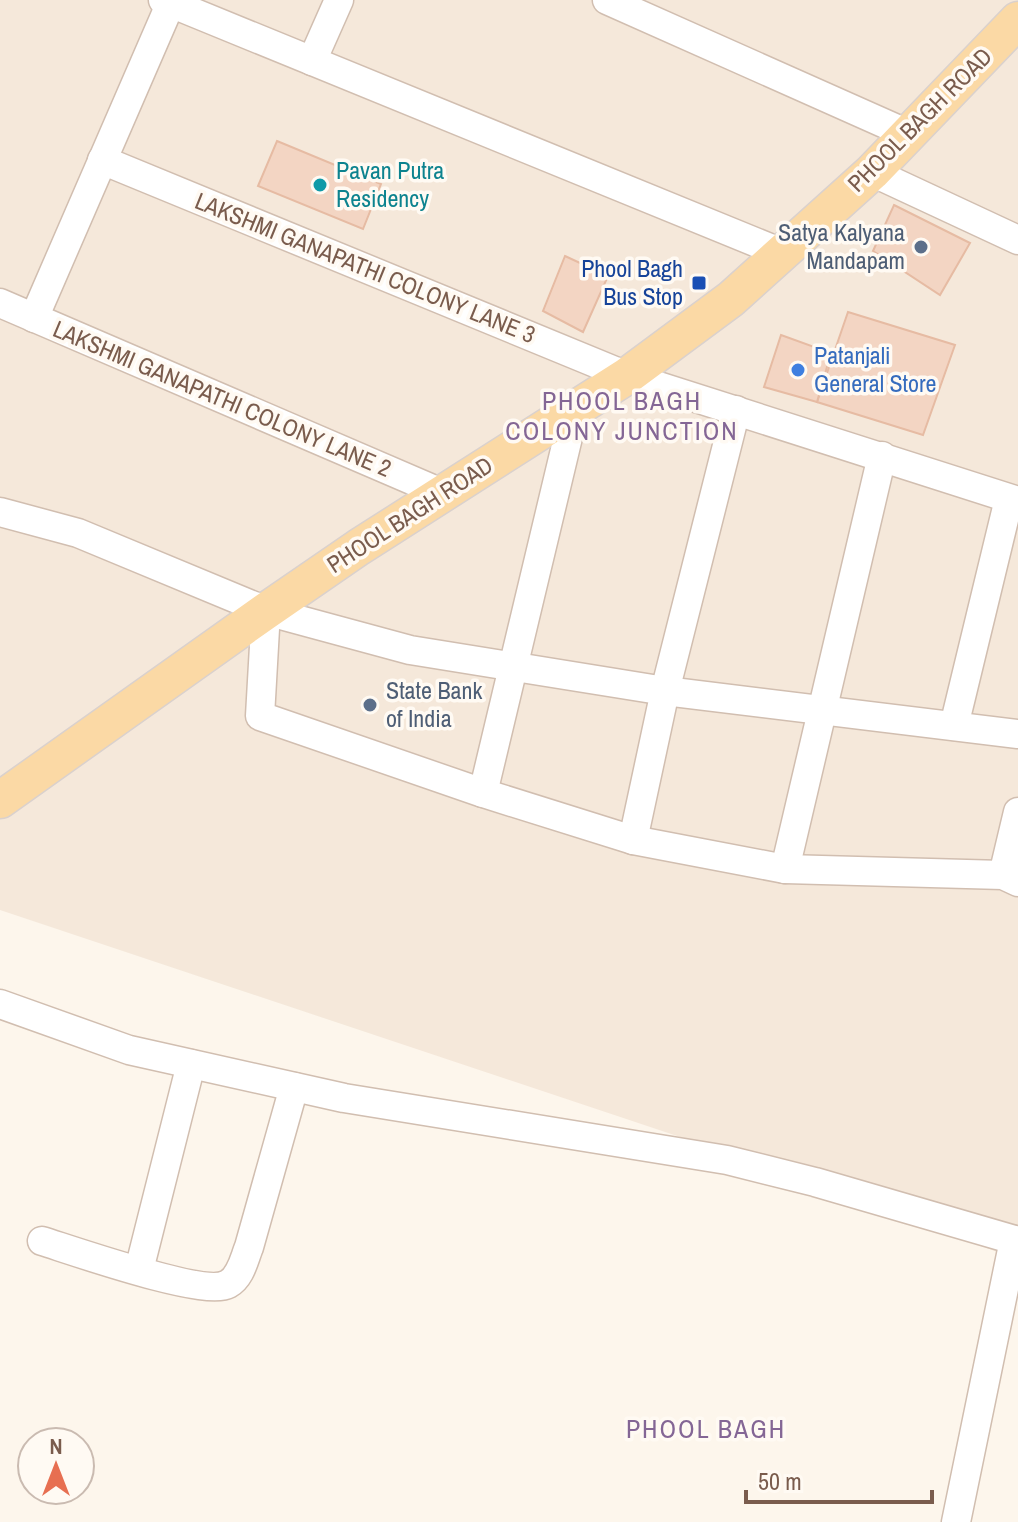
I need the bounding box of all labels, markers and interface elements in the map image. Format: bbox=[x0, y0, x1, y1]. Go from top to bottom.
street label: PHOOL BAGH ROAD bbox=[840, 40, 998, 198]
place label: Pavan Putra Residency bbox=[336, 154, 444, 214]
marker: Pavan Putra Residency bbox=[311, 176, 329, 194]
street label: LAKSHMI GANAPATHI COLONY LANE 3 bbox=[191, 184, 540, 350]
place label: Satya Kalyana Mandapam bbox=[778, 216, 905, 276]
marker: Satya Kalyana Mandapam bbox=[912, 238, 930, 256]
place label: Phool Bagh Bus Stop bbox=[581, 252, 683, 312]
marker: Phool Bagh Bus Stop bbox=[690, 274, 708, 292]
street label: LAKSHMI GANAPATHI COLONY LANE 2 bbox=[48, 312, 396, 484]
place label: Patanjali General Store bbox=[814, 339, 937, 399]
marker: Patanjali General Store bbox=[789, 361, 807, 379]
district label: PHOOL BAGH COLONY JUNCTION bbox=[505, 383, 739, 448]
street label: PHOOL BAGH ROAD bbox=[320, 449, 499, 580]
place label: State Bank of India bbox=[386, 674, 482, 734]
marker: State Bank of India bbox=[361, 696, 379, 714]
district label: PHOOL BAGH bbox=[626, 1411, 786, 1446]
north arrow bbox=[16, 1426, 96, 1506]
text: N bbox=[49, 1431, 63, 1461]
scale bar bbox=[746, 1454, 932, 1504]
text: 50 m bbox=[758, 1465, 802, 1497]

